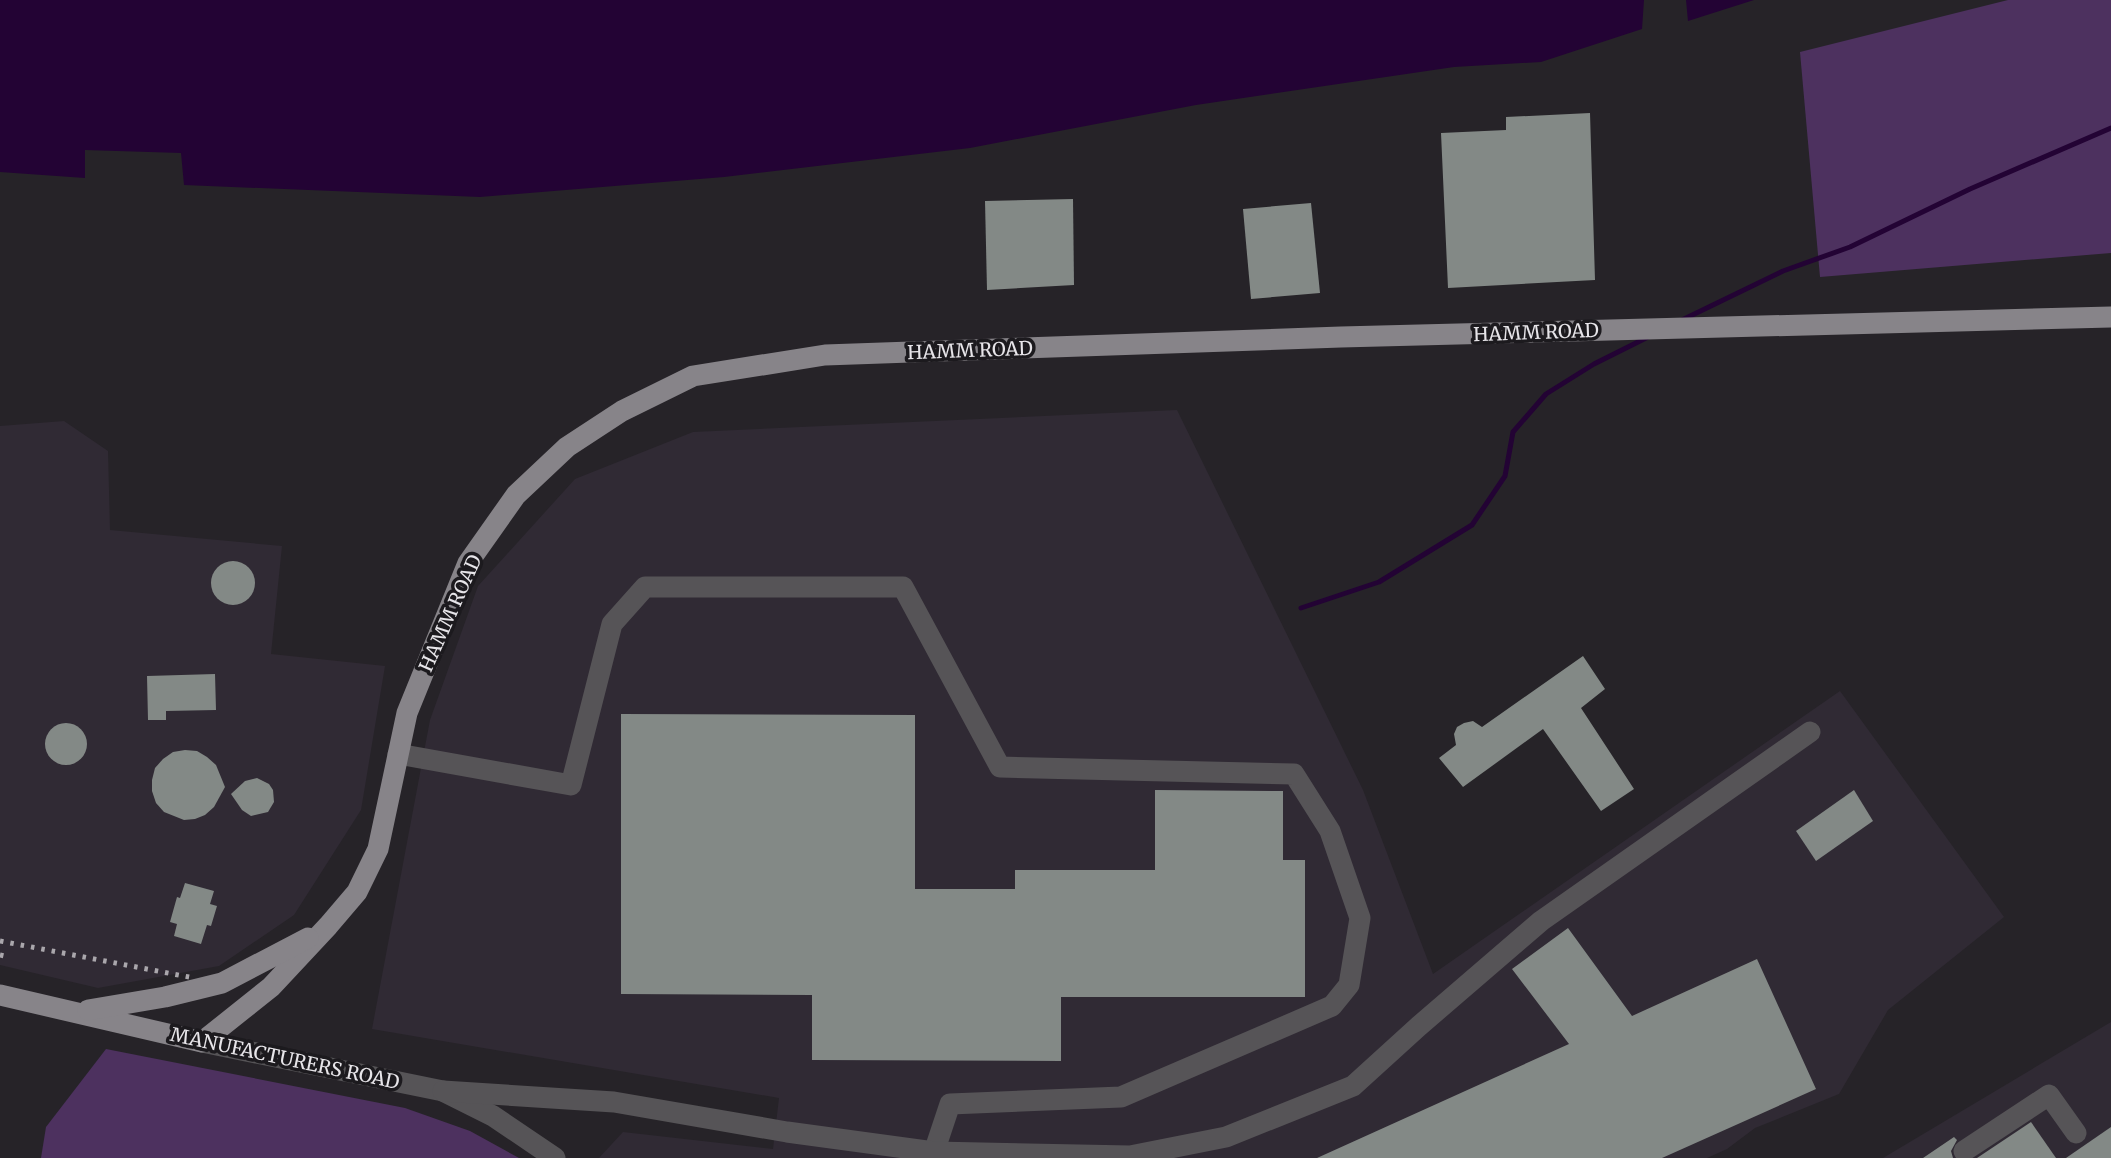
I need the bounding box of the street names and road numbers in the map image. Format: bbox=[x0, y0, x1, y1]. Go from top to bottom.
street label: HAMM ROAD bbox=[1473, 318, 1599, 346]
street label: HAMM ROAD bbox=[907, 336, 1033, 364]
street label: HAMM ROAD bbox=[413, 551, 487, 675]
street label: MANUFACTURERS ROAD bbox=[168, 1022, 402, 1094]

